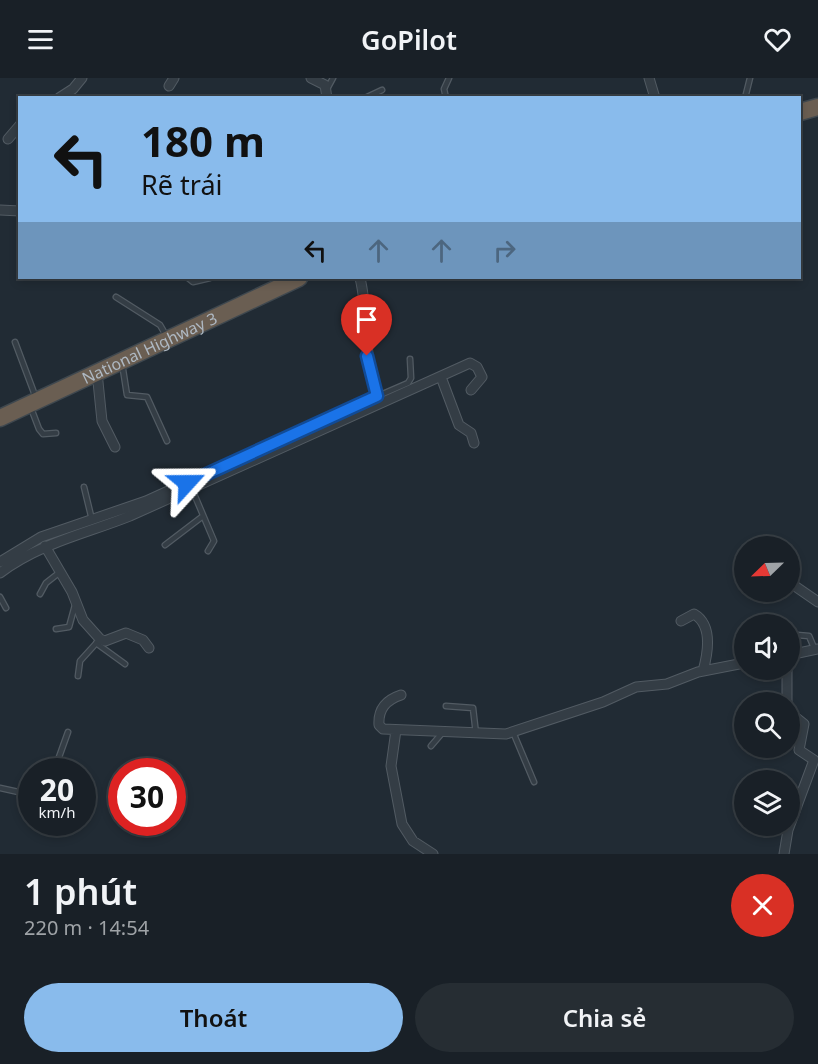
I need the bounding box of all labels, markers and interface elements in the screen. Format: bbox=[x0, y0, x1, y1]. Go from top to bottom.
text: GoPilot bbox=[361, 21, 457, 58]
icon: menu bbox=[24, 23, 57, 56]
icon: heart bbox=[761, 23, 794, 56]
text: 180 m bbox=[141, 112, 265, 169]
icon: left bbox=[42, 120, 120, 198]
text: Rẽ trái bbox=[141, 166, 223, 203]
icon: left bbox=[299, 234, 332, 267]
icon: ahead bbox=[362, 234, 395, 267]
icon: ahead bbox=[425, 234, 458, 267]
icon: right bbox=[488, 234, 521, 267]
pin bbox=[341, 294, 392, 356]
icon: arrive bbox=[350, 303, 383, 336]
street label: National Highway 3 bbox=[78, 307, 221, 389]
position arrow bbox=[155, 451, 219, 515]
north arrow bbox=[734, 536, 800, 602]
map controls bbox=[734, 536, 800, 836]
button: sound bbox=[734, 614, 800, 680]
button: search bbox=[734, 692, 800, 758]
speed limit sign: 30 bbox=[108, 758, 186, 836]
text: 20 bbox=[40, 769, 74, 810]
button: layers bbox=[734, 770, 800, 836]
text: km/h bbox=[39, 802, 75, 822]
text: 1 phút bbox=[24, 867, 137, 916]
button: close bbox=[731, 874, 794, 937]
text: 220 m · 14:54 bbox=[24, 914, 149, 941]
button: Thoát bbox=[24, 983, 403, 1052]
button: Chia sẻ bbox=[415, 983, 794, 1052]

